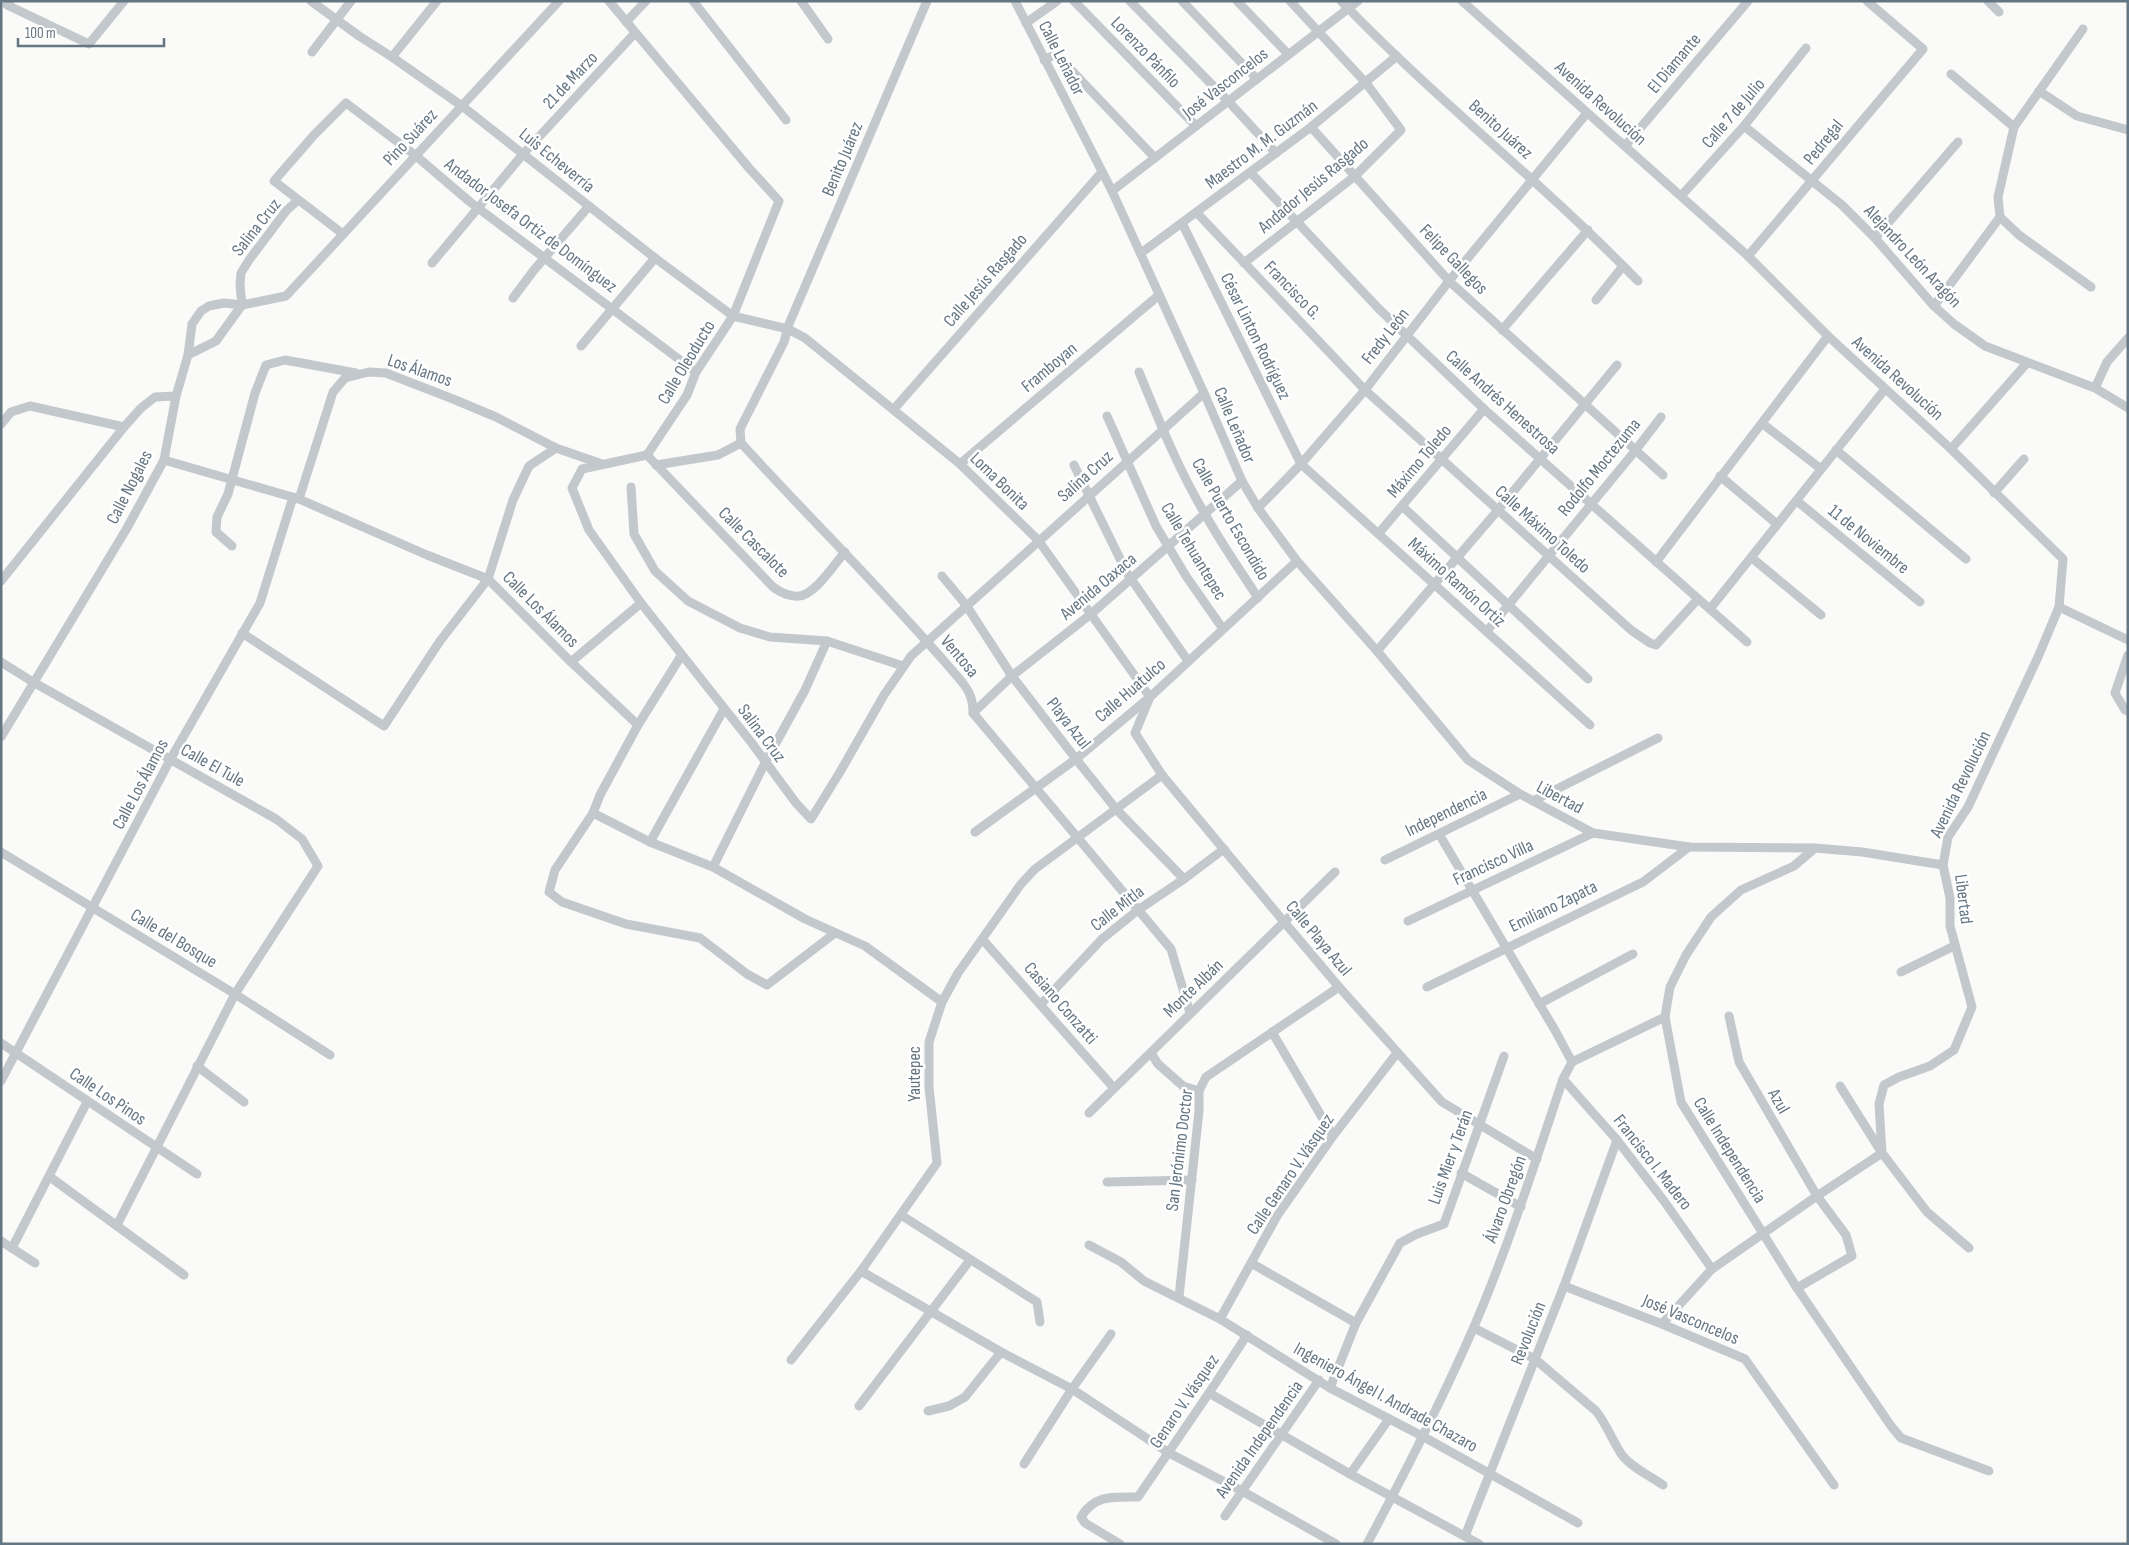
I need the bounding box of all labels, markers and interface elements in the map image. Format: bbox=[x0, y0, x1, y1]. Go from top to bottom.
street label: Lorenzo Pánfilo bbox=[1106, 12, 1185, 92]
scale bar bbox=[18, 15, 164, 47]
street label: Calle Leñador bbox=[1034, 18, 1089, 99]
text: 100 m bbox=[25, 24, 56, 43]
street label: El Diamante bbox=[1643, 29, 1705, 98]
street label: José Vasconcelos bbox=[1178, 44, 1272, 124]
street label: 21 de Marzo bbox=[539, 47, 602, 113]
street label: Avenida Revolución bbox=[1550, 56, 1651, 150]
street label: Calle 7 de Julio bbox=[1697, 74, 1769, 153]
street label: Maestro M. M. Guzmán bbox=[1201, 95, 1322, 193]
street label: Benito Juárez bbox=[1464, 95, 1537, 164]
street label: Pino Suárez bbox=[379, 104, 442, 170]
street label: Pedregal bbox=[1799, 116, 1848, 169]
street label: Benito Juárez bbox=[817, 118, 868, 200]
street label: Luis Echeverría bbox=[515, 124, 599, 197]
street label: Andador Jesús Rasgado bbox=[1253, 133, 1373, 238]
street label: Andador Josefa Ortiz de Domínguez bbox=[440, 153, 621, 297]
street label: Salina Cruz bbox=[227, 194, 286, 260]
street label: Alejandro León Aragón bbox=[1859, 200, 1966, 312]
street label: Felipe Gallegos bbox=[1415, 220, 1492, 299]
street label: Calle Jesús Rasgado bbox=[939, 229, 1032, 331]
street label: Francisco G. bbox=[1260, 257, 1326, 324]
street label: César Linton Rodríguez bbox=[1216, 269, 1296, 403]
street label: Fredy León bbox=[1357, 304, 1414, 368]
street label: Calle Oleoducto bbox=[653, 317, 720, 408]
street label: Avenida Revolución bbox=[1847, 331, 1948, 425]
street label: Framboyan bbox=[1017, 338, 1081, 397]
street label: Calle Andrés Henestrosa bbox=[1441, 346, 1564, 459]
street label: Los Álamos bbox=[385, 350, 455, 391]
street label: Calle Leñador bbox=[1209, 384, 1260, 466]
street label: Rodolfo Moctezuma bbox=[1554, 414, 1645, 520]
street label: Máximo Toledo bbox=[1383, 421, 1456, 502]
street label: Salina Cruz bbox=[1053, 446, 1118, 507]
street label: Calle Nogales bbox=[102, 447, 157, 527]
street label: Loma Bonita bbox=[966, 448, 1034, 515]
street label: Calle Puerto Escondido bbox=[1187, 454, 1274, 584]
street label: Calle Máximo Toledo bbox=[1491, 481, 1595, 578]
street label: Calle Tehuantepec bbox=[1156, 499, 1231, 604]
street label: 11 de Noviembre bbox=[1824, 500, 1913, 578]
street label: Calle Cascalote bbox=[714, 503, 793, 582]
street label: Máximo Ramón Ortiz bbox=[1404, 533, 1510, 632]
street label: Avenida Oaxaca bbox=[1055, 548, 1141, 625]
street label: Calle Los Álamos bbox=[498, 567, 583, 652]
street label: Ventosa bbox=[936, 631, 983, 682]
street label: Calle Huatulco bbox=[1091, 654, 1170, 727]
street label: Playa Azul bbox=[1042, 693, 1095, 753]
street label: Salina Cruz bbox=[733, 700, 790, 767]
street label: Avenida Revolución bbox=[1925, 727, 1995, 842]
street label: Calle Los Álamos bbox=[108, 736, 173, 833]
street label: Calle El Tule bbox=[177, 739, 248, 792]
street label: Libertad bbox=[1533, 776, 1587, 818]
street label: Independencia bbox=[1402, 784, 1491, 841]
street label: Francisco Villa bbox=[1450, 835, 1537, 890]
street label: Libertad bbox=[1950, 873, 1977, 925]
street label: Emiliano Zapata bbox=[1506, 876, 1601, 937]
street label: Calle Mitla bbox=[1086, 881, 1148, 936]
street label: Calle Playa Azul bbox=[1281, 897, 1356, 980]
street label: Calle del Bosque bbox=[127, 904, 221, 972]
street label: Monte Albán bbox=[1159, 955, 1228, 1022]
street label: Casiano Conzatti bbox=[1019, 958, 1102, 1049]
street label: Yautepec bbox=[904, 1046, 925, 1102]
street label: Calle Los Pinos bbox=[65, 1063, 150, 1130]
street label: Azul bbox=[1763, 1084, 1794, 1117]
street label: San Jerónimo Doctor bbox=[1162, 1088, 1197, 1212]
street label: Calle Independencia bbox=[1689, 1094, 1770, 1207]
street label: Luis Mier y Terán bbox=[1424, 1107, 1477, 1207]
street label: Calle Genaro V. Vásquez bbox=[1242, 1110, 1339, 1239]
street label: Francisco I. Madero bbox=[1609, 1110, 1696, 1214]
street label: Álvaro Obregón bbox=[1480, 1153, 1531, 1246]
street label: José Vasconcelos bbox=[1639, 1289, 1742, 1349]
street label: Revolución bbox=[1506, 1299, 1551, 1368]
street label: Ingeniero Ángel l. Andrade Chazaro bbox=[1290, 1338, 1481, 1457]
street label: Genaro V. Vásquez bbox=[1145, 1350, 1224, 1452]
street label: Avenida Independencia bbox=[1211, 1377, 1308, 1503]

